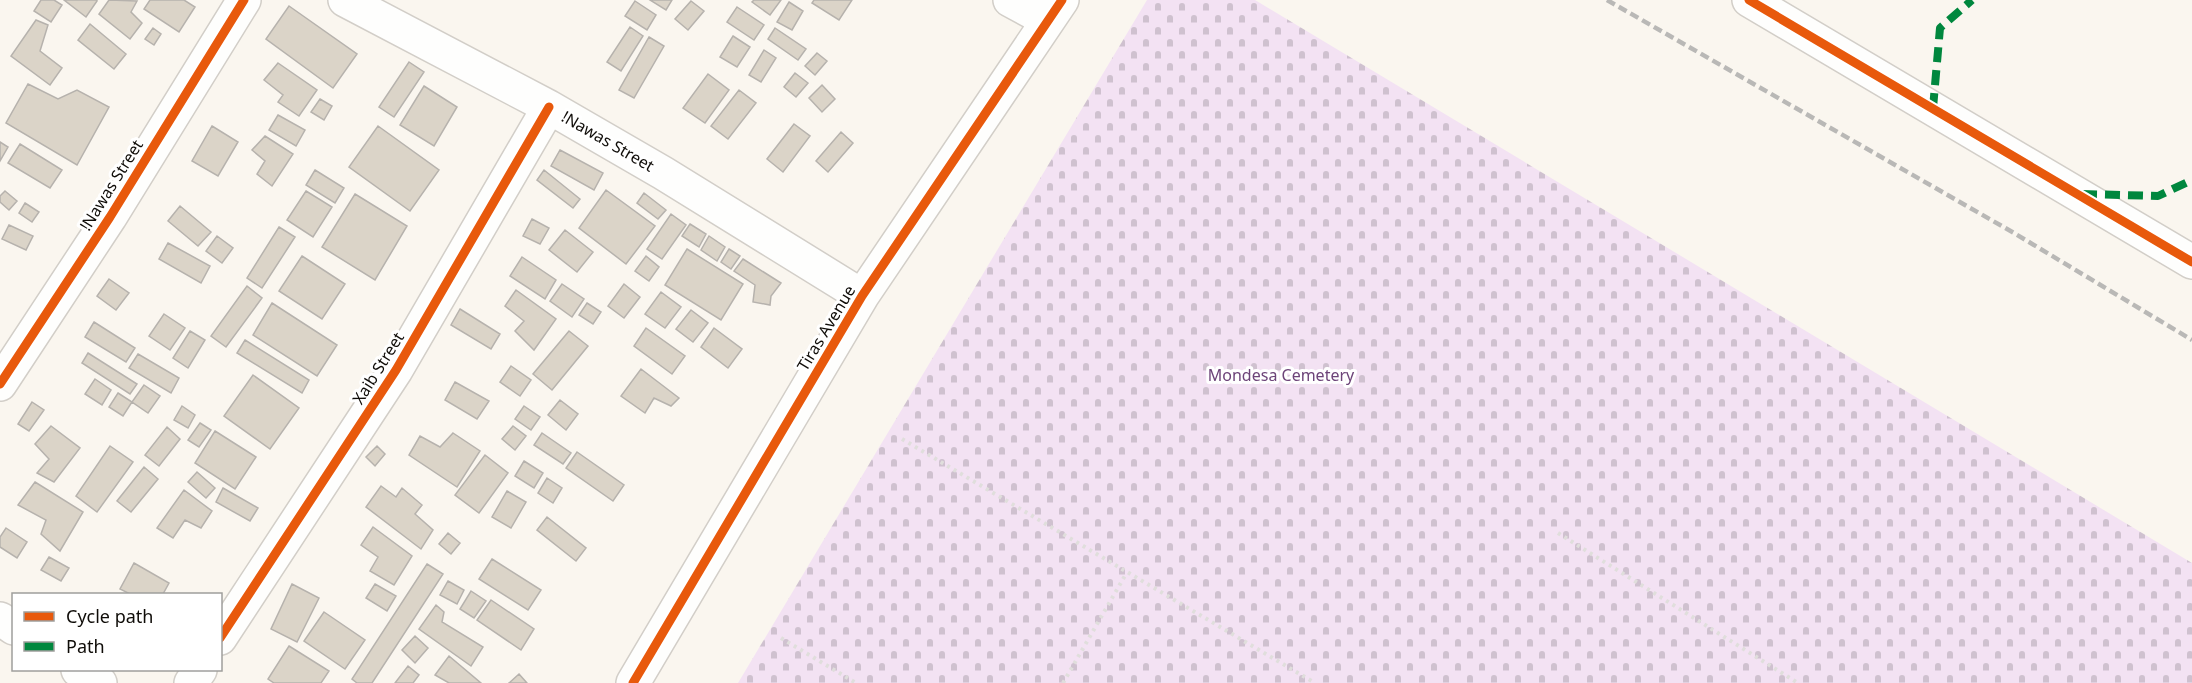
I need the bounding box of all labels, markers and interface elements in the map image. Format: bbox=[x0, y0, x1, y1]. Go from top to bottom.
street label: !Nawas Street bbox=[558, 106, 659, 177]
street label: !Nawas Street bbox=[74, 135, 148, 235]
street label: Tiras Avenue bbox=[792, 281, 860, 375]
street label: Xaib Street bbox=[347, 328, 409, 408]
park label: Mondesa Cemetery bbox=[1208, 364, 1355, 386]
legend bbox=[12, 593, 222, 671]
text: Cycle path bbox=[66, 604, 153, 628]
text: Path bbox=[66, 634, 105, 658]

